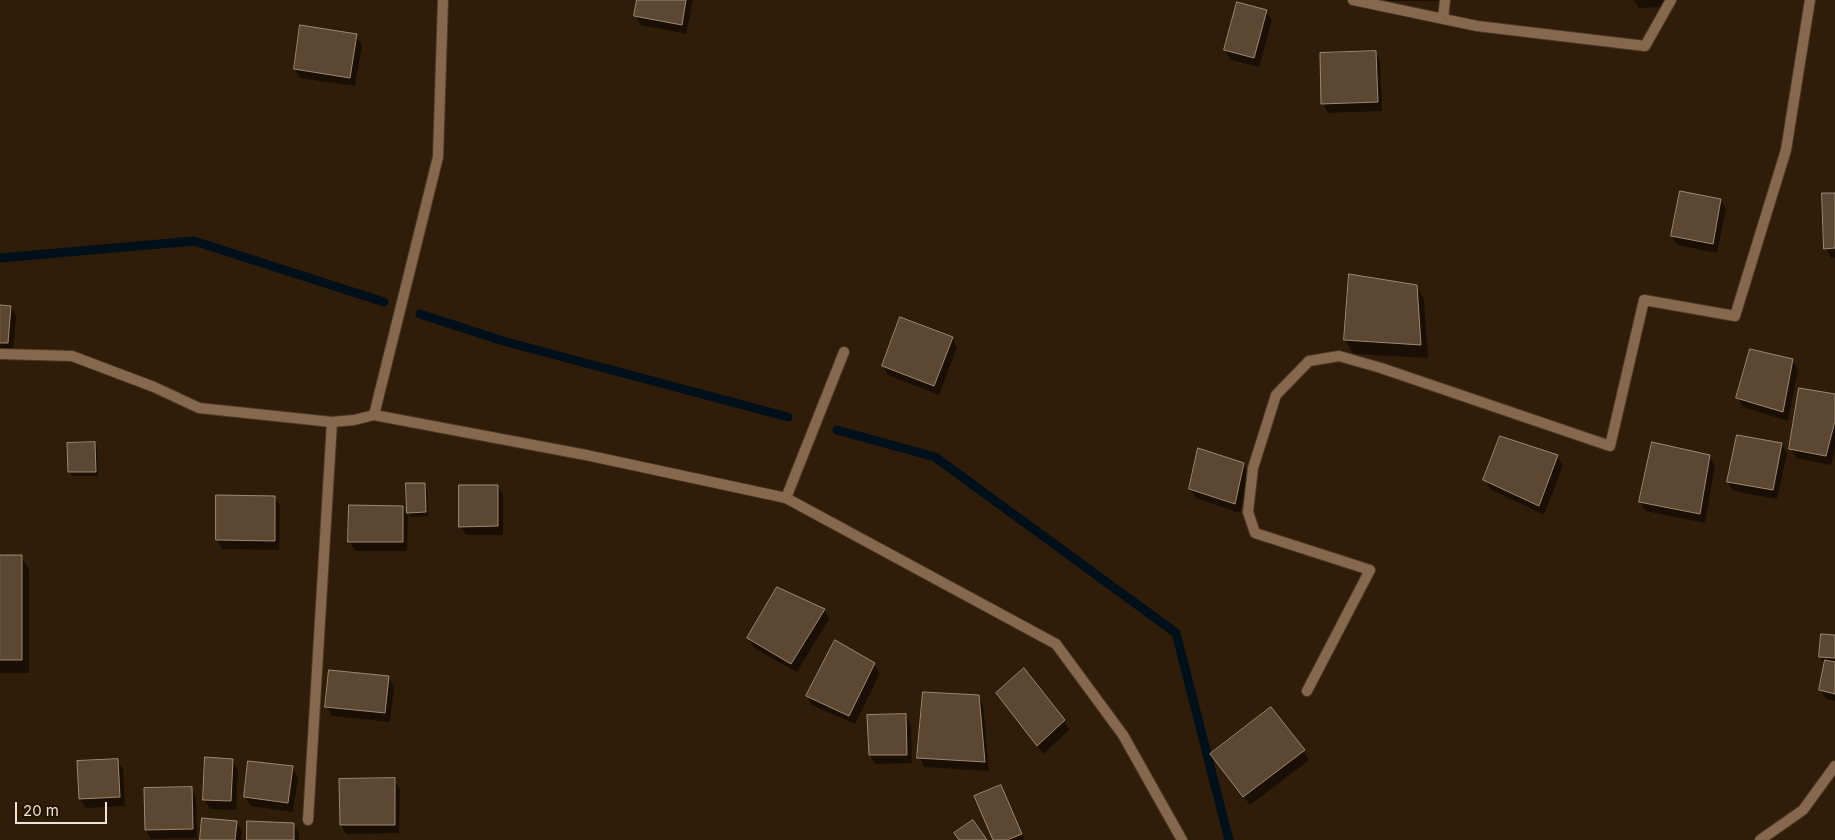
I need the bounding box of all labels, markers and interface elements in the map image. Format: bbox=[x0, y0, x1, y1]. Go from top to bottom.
scale bar bbox=[18, 792, 110, 824]
text: 20 m bbox=[23, 801, 59, 820]

